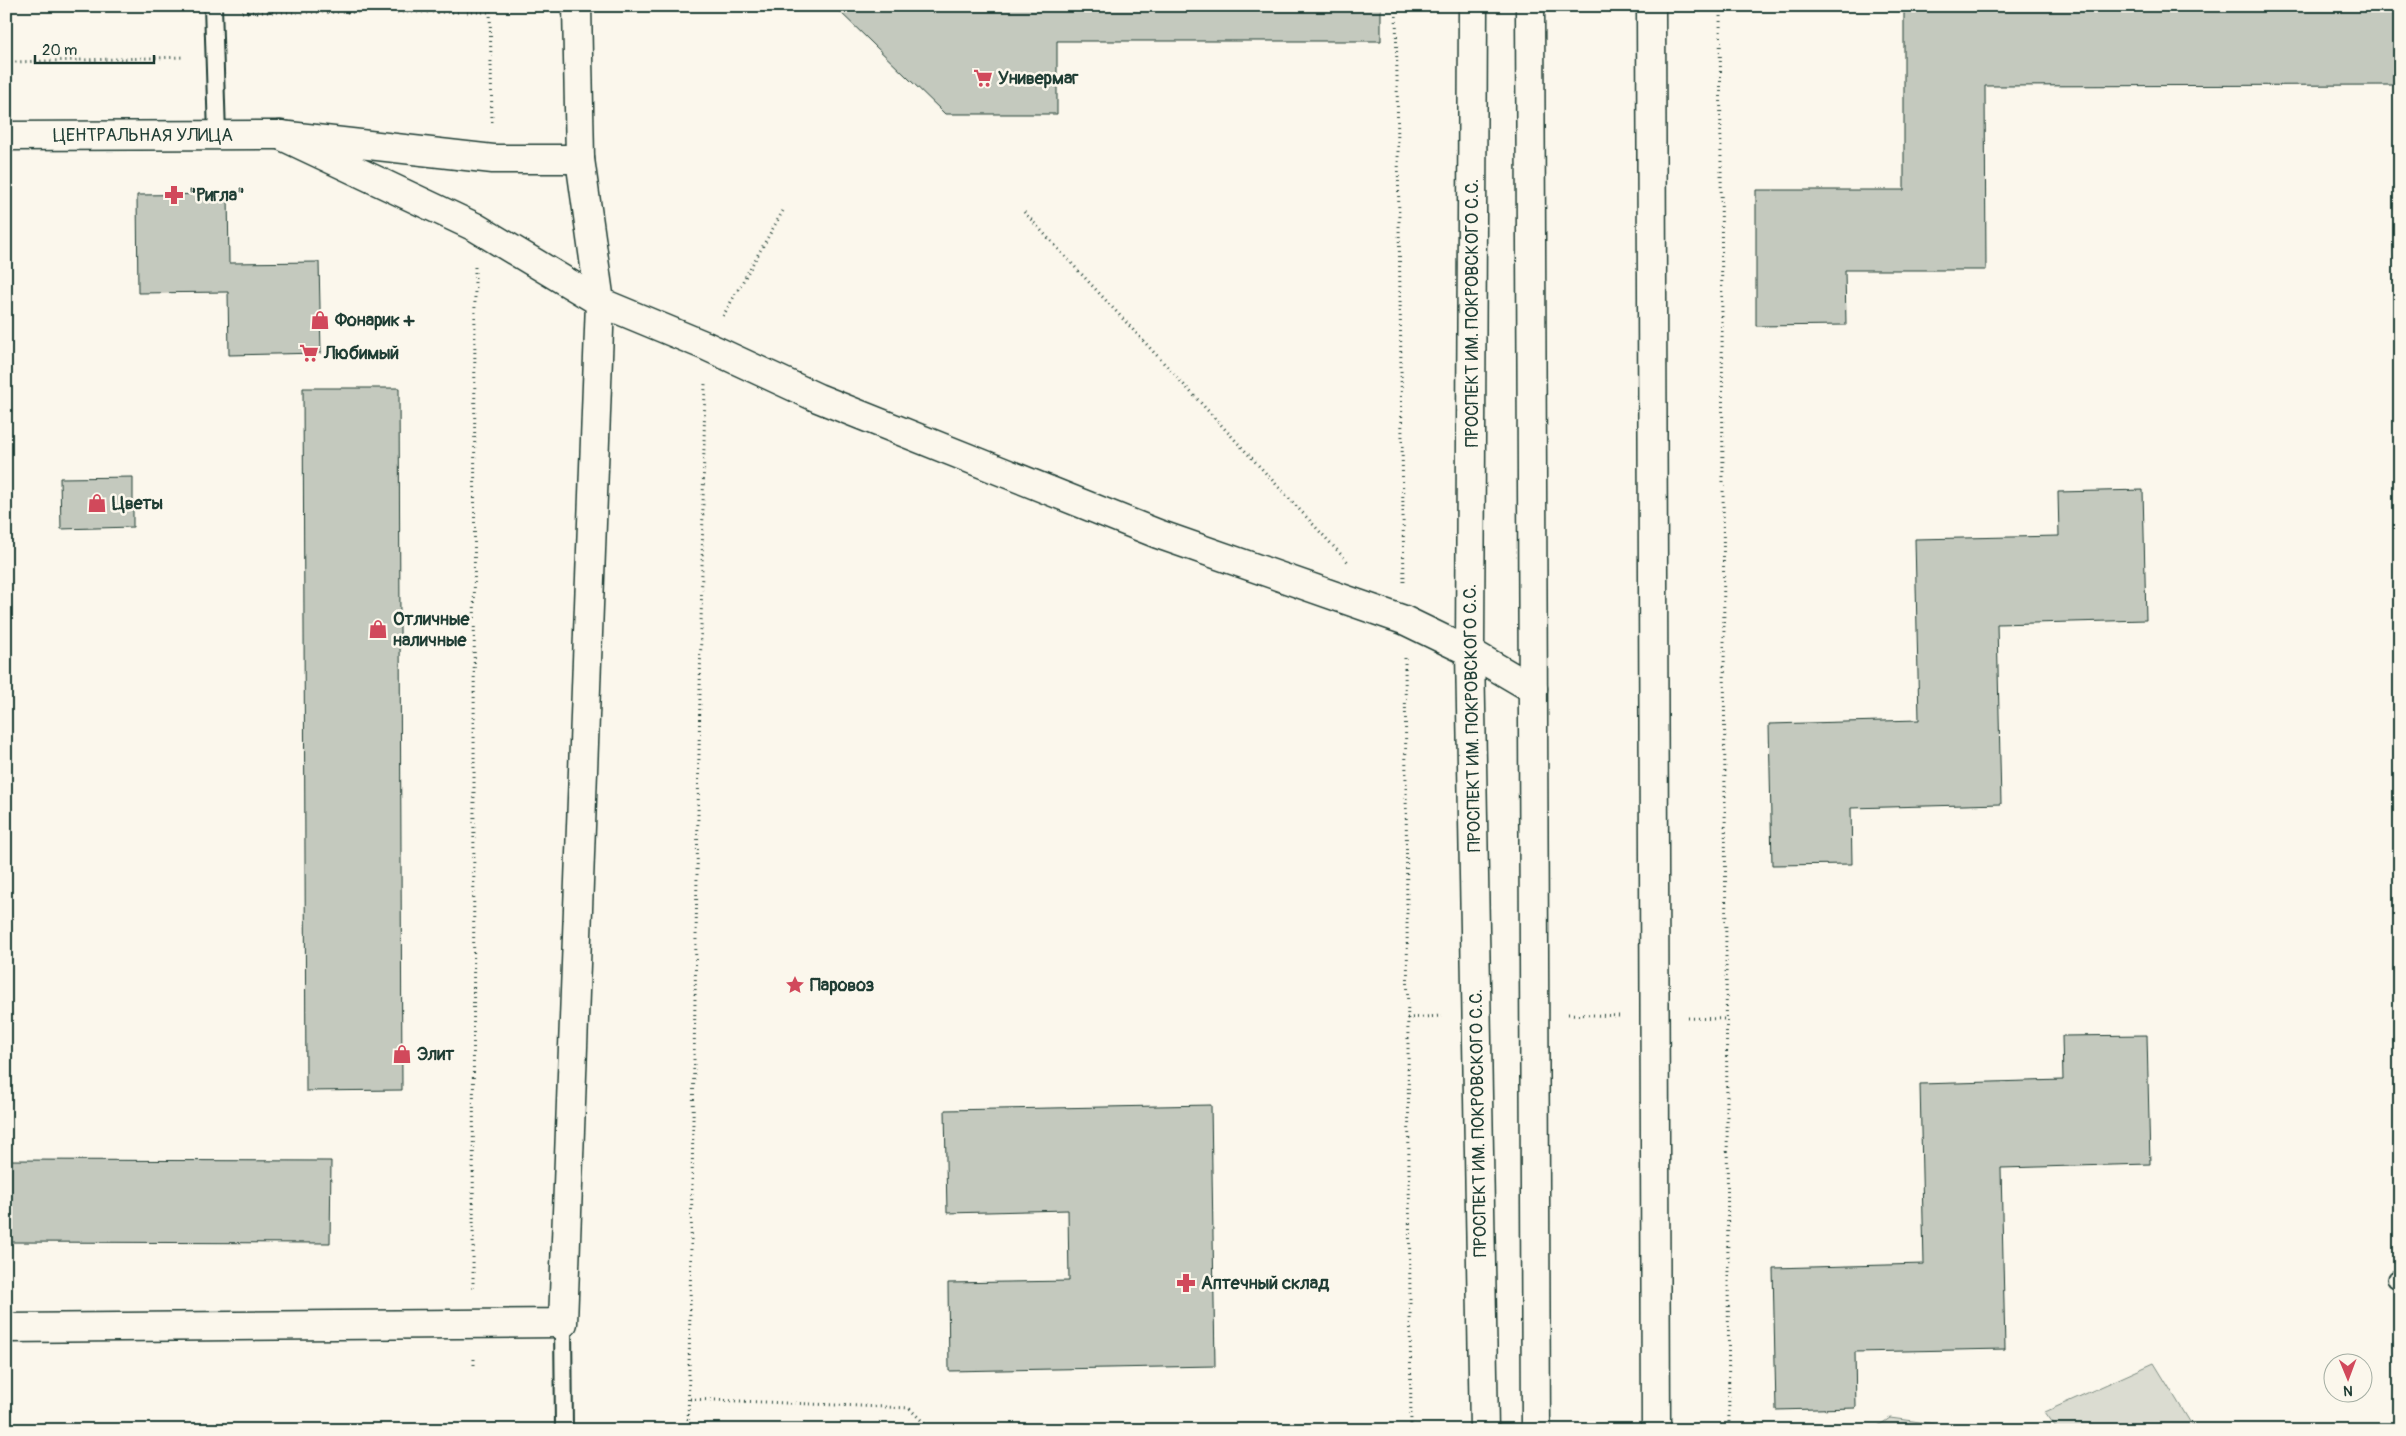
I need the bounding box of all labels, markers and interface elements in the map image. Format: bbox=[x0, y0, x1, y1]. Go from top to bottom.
scale bar bbox=[35, 32, 154, 64]
text: 20 m bbox=[42, 41, 77, 60]
supermarket icon: Универмаг bbox=[972, 67, 994, 89]
place label: Универмаг bbox=[998, 67, 1079, 90]
street label: ЦЕНТРАЛЬНАЯ УЛИЦА bbox=[53, 124, 233, 147]
street label: ПРОСПЕКТ ИМ. ПОКРОВСКОГО С.С. bbox=[1461, 179, 1484, 447]
pharmacy icon: "Ригла" bbox=[163, 184, 185, 206]
place label: "Ригла" bbox=[189, 184, 245, 207]
shop icon: Фонарик + bbox=[309, 309, 331, 331]
place label: Фонарик + bbox=[334, 309, 416, 332]
supermarket icon: Любимый bbox=[298, 342, 320, 364]
place label: Любимый bbox=[323, 342, 399, 365]
shop icon: Цветы bbox=[86, 492, 108, 514]
place label: Цветы bbox=[112, 492, 163, 515]
street label: ПРОСПЕКТ ИМ. ПОКРОВСКОГО С.С. bbox=[1459, 584, 1486, 852]
place label: Отличные наличные bbox=[393, 608, 471, 652]
shop icon: Отличные наличные bbox=[367, 618, 389, 640]
place icon: Паровоз bbox=[784, 974, 806, 996]
place label: Паровоз bbox=[810, 974, 875, 997]
street label: ПРОСПЕКТ ИМ. ПОКРОВСКОГО С.С. bbox=[1465, 989, 1492, 1257]
shop icon: Элит bbox=[391, 1043, 413, 1065]
place label: Элит bbox=[417, 1043, 455, 1066]
pharmacy icon: Аптечный склад bbox=[1175, 1272, 1197, 1294]
place label: Аптечный склад bbox=[1201, 1272, 1329, 1295]
north arrow bbox=[2324, 1354, 2374, 1404]
text: N bbox=[2343, 1382, 2353, 1399]

